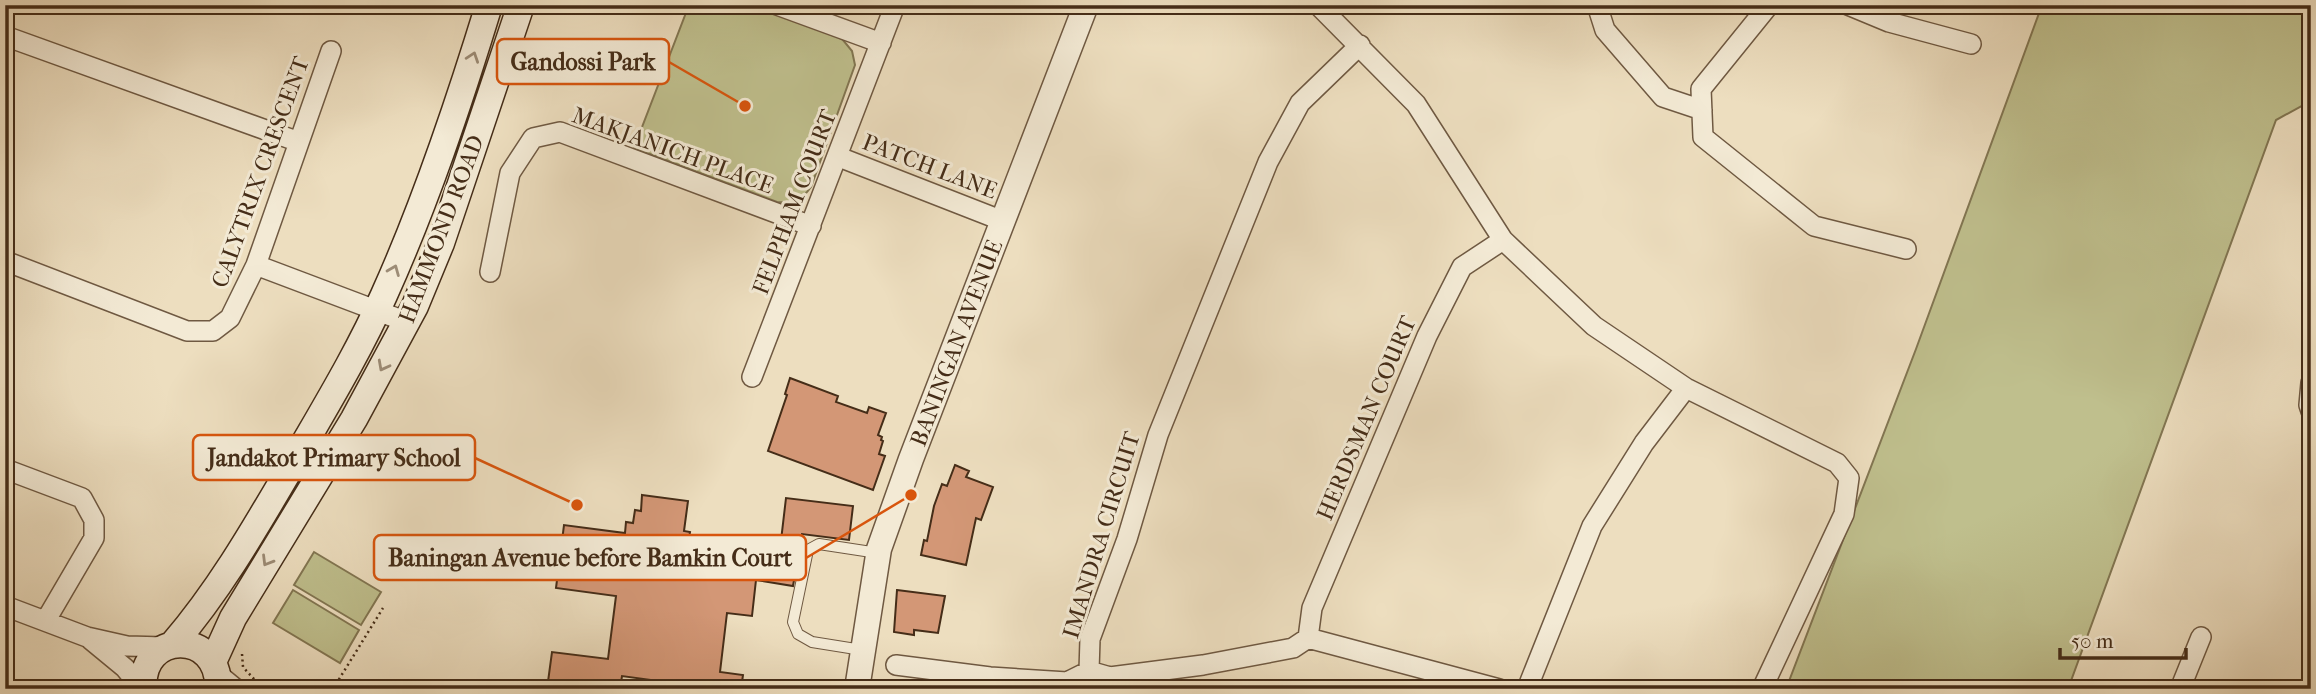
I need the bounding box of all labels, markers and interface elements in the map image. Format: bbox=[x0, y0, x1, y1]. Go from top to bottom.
callout: Gandossi Park bbox=[497, 39, 669, 84]
text: Gandossi Park bbox=[511, 48, 656, 76]
one-way arrow bbox=[464, 51, 479, 63]
street label: CALYTRIX CRESCENT bbox=[206, 53, 315, 291]
street label: MAKJANICH PLACE bbox=[568, 101, 777, 199]
street label: FELPHAM COURT bbox=[747, 106, 842, 298]
street label: PATCH LANE bbox=[859, 128, 1001, 205]
street label: HAMMOND ROAD bbox=[393, 131, 490, 327]
street label: BANINGAN AVENUE bbox=[905, 236, 1008, 450]
one-way arrow bbox=[386, 265, 400, 278]
street label: HERDSMAN COURT bbox=[1311, 311, 1422, 524]
one-way arrow bbox=[378, 358, 391, 371]
street label: IMANDRA CIRCUIT bbox=[1057, 428, 1146, 642]
callout: Jandakot Primary School bbox=[193, 435, 475, 480]
text: Jandakot Primary School bbox=[205, 444, 461, 472]
callout: Baningan Avenue before Bamkin Court bbox=[374, 535, 806, 580]
text: Baningan Avenue before Bamkin Court bbox=[388, 544, 792, 572]
one-way arrow bbox=[263, 554, 276, 567]
scale bar bbox=[2060, 617, 2186, 661]
text: 50 m bbox=[2071, 629, 2114, 653]

